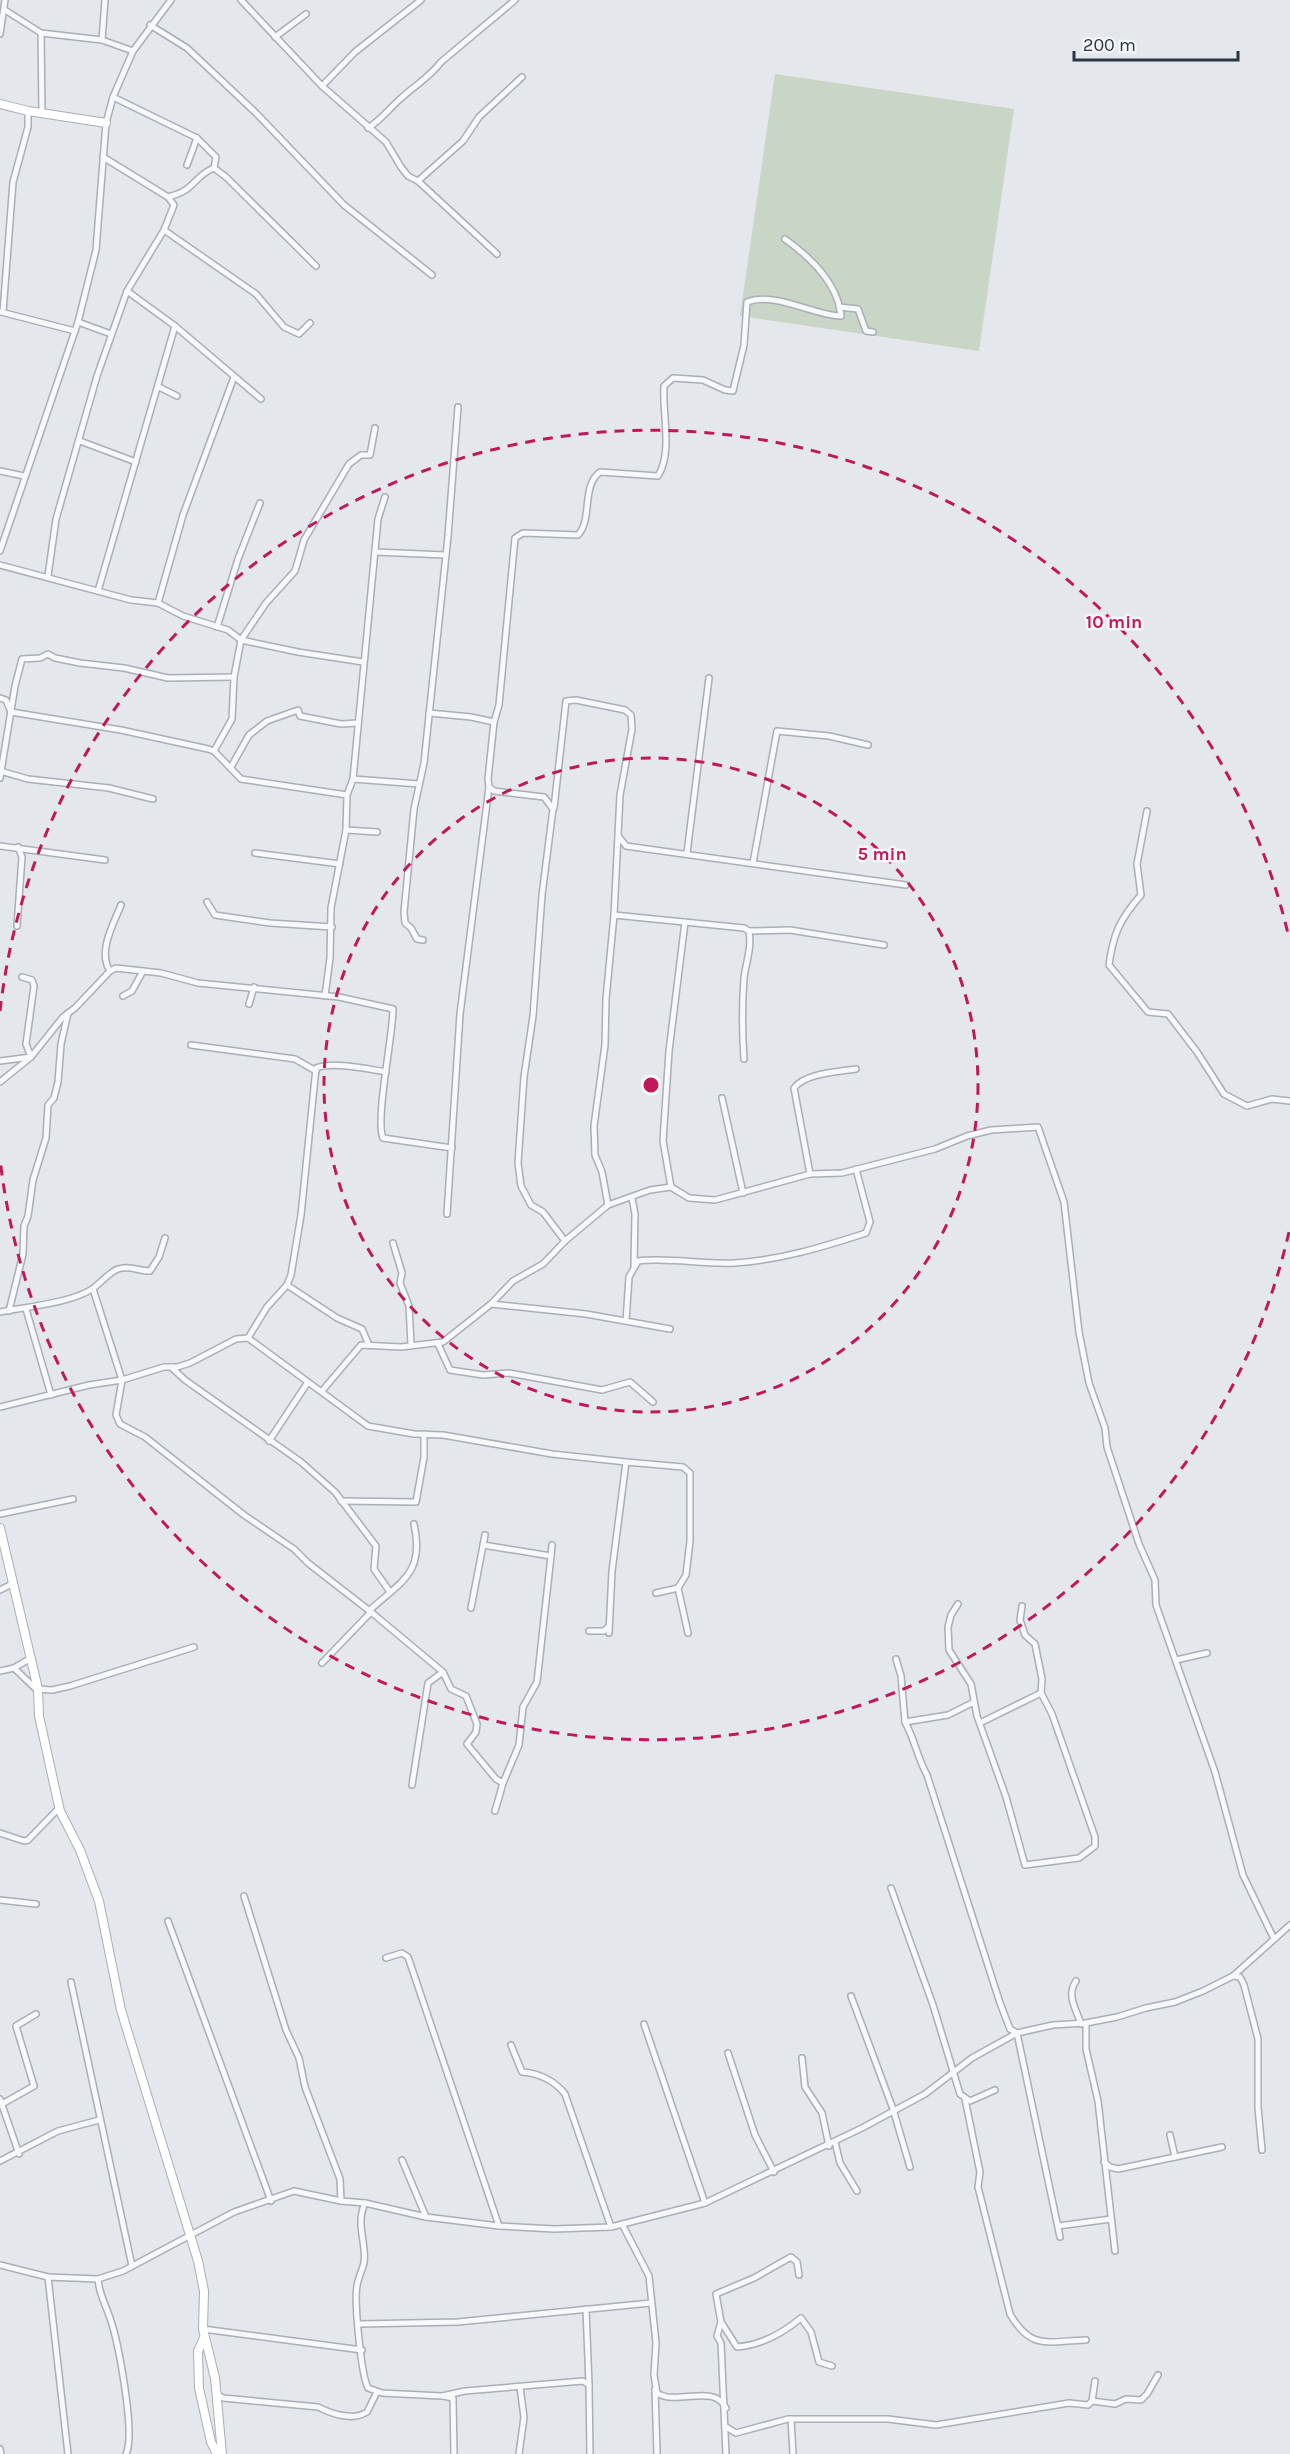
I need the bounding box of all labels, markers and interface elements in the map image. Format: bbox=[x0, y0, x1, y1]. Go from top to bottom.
scale bar bbox=[1074, 24, 1238, 62]
text: 200 m bbox=[1083, 34, 1136, 56]
text: 10 min bbox=[1086, 611, 1142, 633]
text: 5 min bbox=[857, 843, 907, 865]
centre of rings bbox=[641, 1075, 661, 1095]

